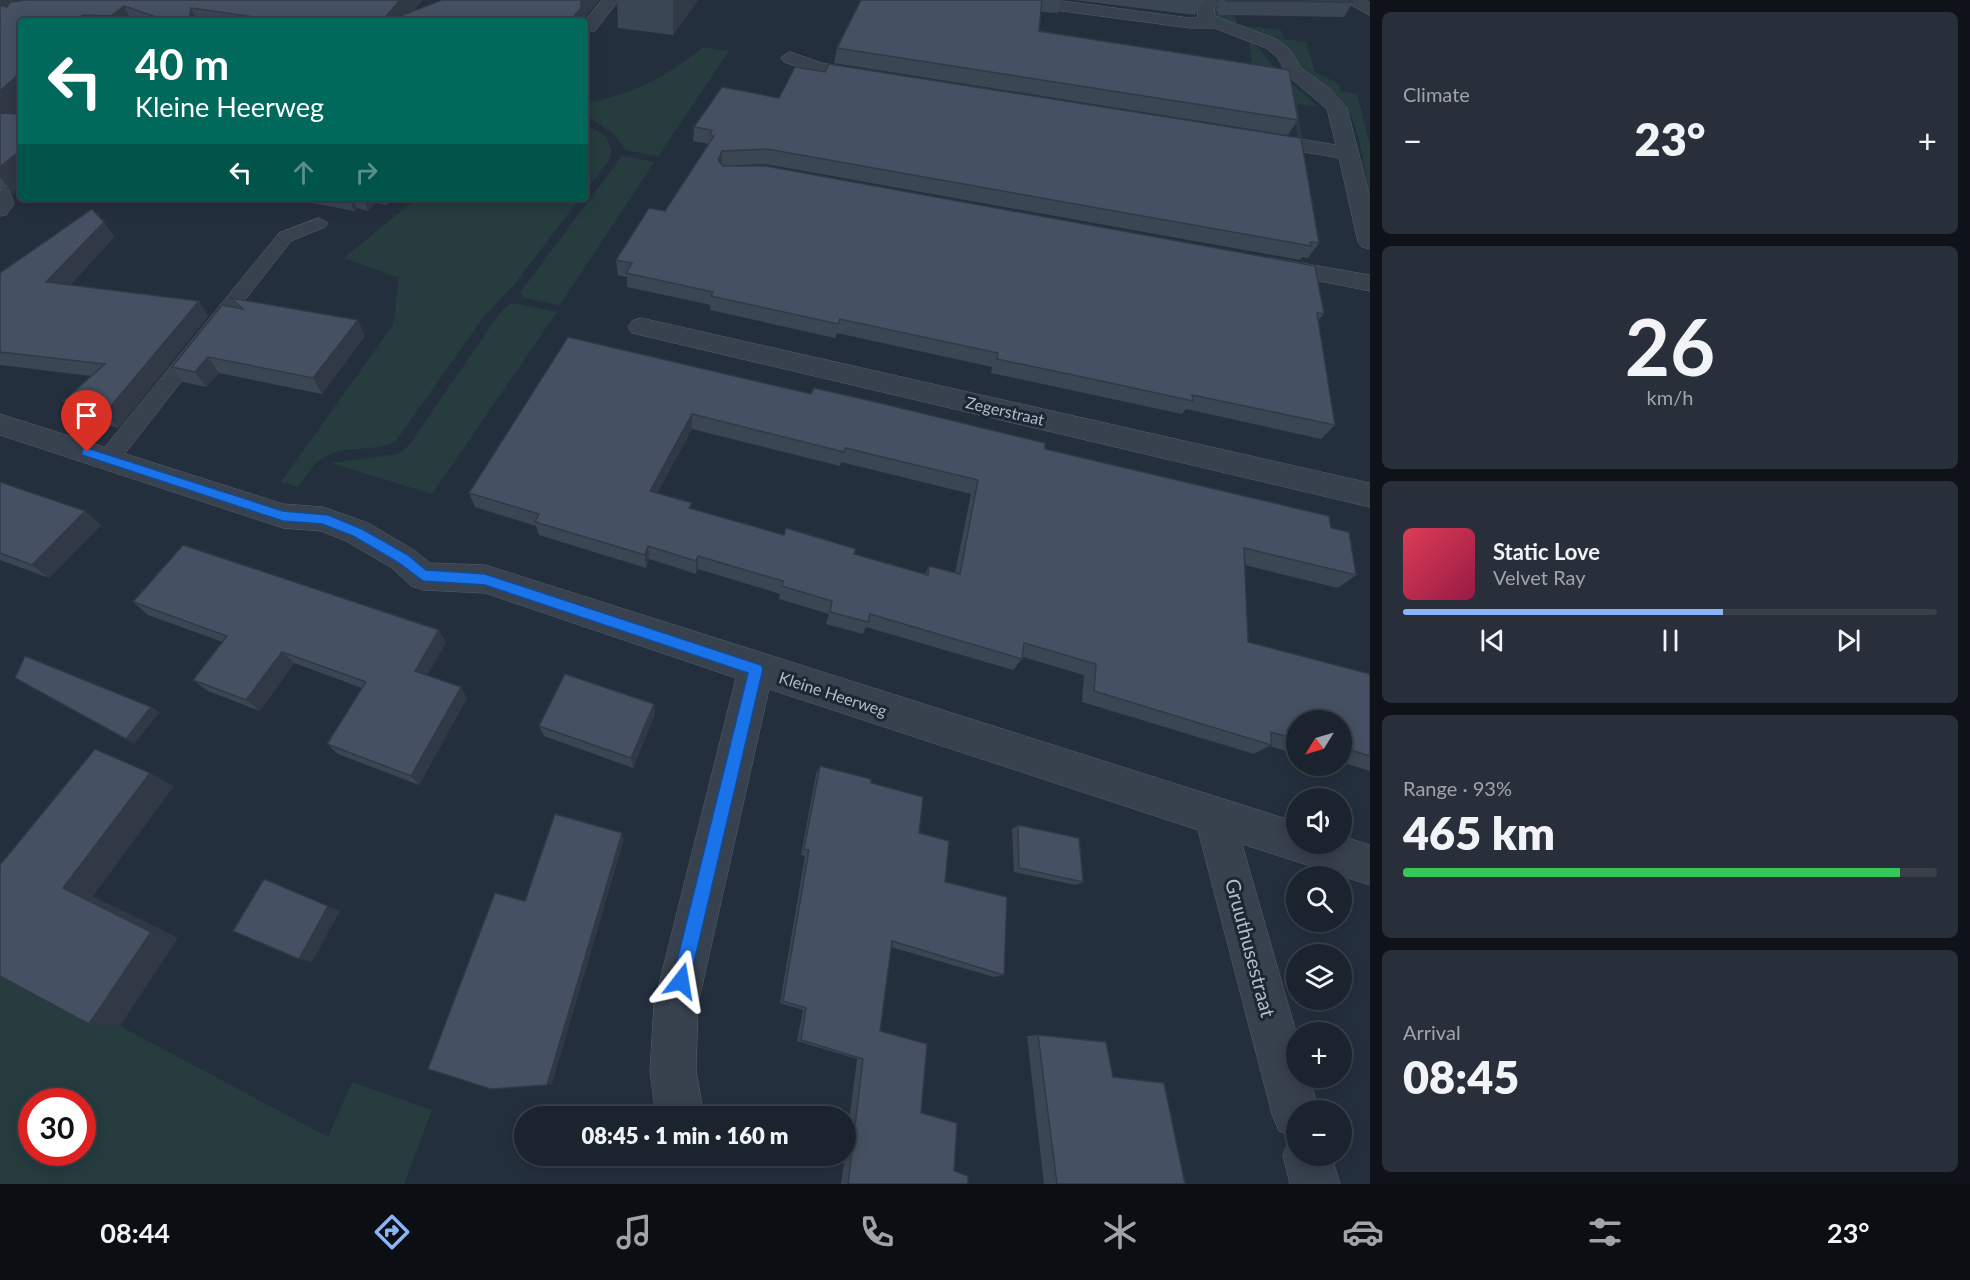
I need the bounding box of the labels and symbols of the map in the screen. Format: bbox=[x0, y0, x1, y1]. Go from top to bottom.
pin bbox=[61, 390, 112, 452]
street label: Zegerstraat bbox=[964, 392, 1046, 429]
street label: Kleine Heerweg bbox=[777, 667, 889, 720]
north arrow bbox=[1286, 710, 1352, 776]
street label: Gruuthusestraat bbox=[1221, 876, 1281, 1020]
position arrow bbox=[649, 949, 713, 1013]
speed limit sign: 30 bbox=[18, 1088, 96, 1166]

